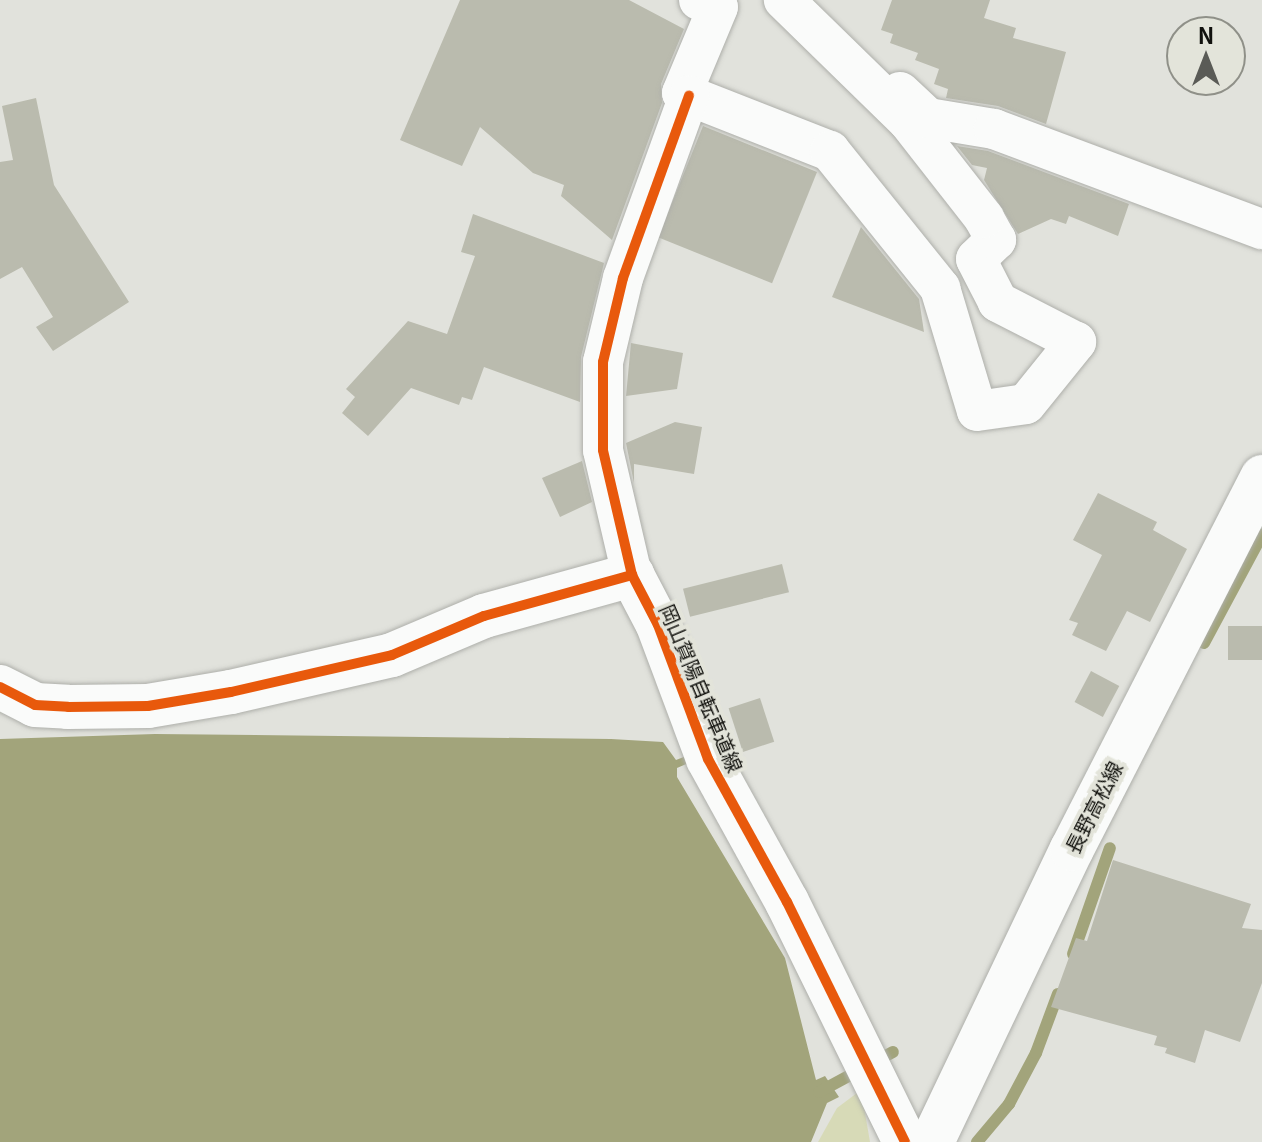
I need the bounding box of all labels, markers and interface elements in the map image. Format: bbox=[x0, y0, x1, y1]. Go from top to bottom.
north arrow bbox=[1166, 16, 1246, 96]
text: N bbox=[1198, 18, 1214, 50]
street label: 岡山賀陽自転車道線 bbox=[656, 600, 748, 776]
street label: 長野高松線 bbox=[1060, 757, 1126, 857]

